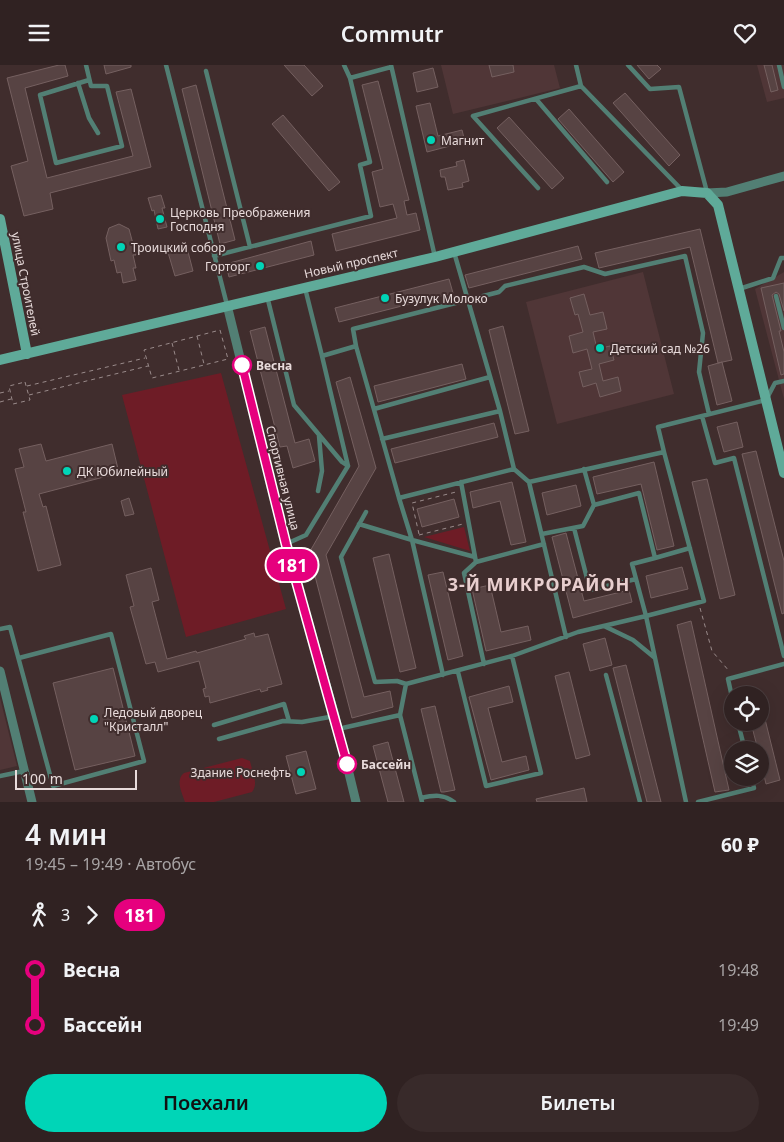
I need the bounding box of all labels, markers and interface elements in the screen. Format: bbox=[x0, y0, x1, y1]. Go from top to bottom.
text: Commutr bbox=[341, 18, 443, 48]
icon: menu bbox=[25, 19, 53, 47]
icon: heart bbox=[731, 19, 759, 47]
place label: Магнит bbox=[441, 132, 485, 149]
marker: Магнит bbox=[425, 134, 437, 146]
place label: Церковь Преображения Господня bbox=[170, 204, 310, 235]
marker: Церковь Преображения Господня bbox=[154, 213, 166, 225]
street label: улица Строителей bbox=[8, 231, 44, 337]
place label: Троицкий собор bbox=[131, 239, 225, 256]
marker: Троицкий собор bbox=[115, 241, 127, 253]
street label: Новый проспект bbox=[302, 244, 400, 282]
place label: Горторг bbox=[205, 258, 250, 275]
marker: Горторг bbox=[254, 260, 266, 272]
place label: Бузулук Молоко bbox=[395, 290, 488, 307]
marker: Бузулук Молоко bbox=[379, 292, 391, 304]
place label: Детский сад №26 bbox=[610, 340, 710, 357]
marker: Детский сад №26 bbox=[594, 342, 606, 354]
marker: Весна bbox=[232, 355, 252, 375]
place label: Весна bbox=[256, 357, 292, 374]
street label: Спортивная улица bbox=[262, 424, 304, 532]
place label: ДК Юбилейный bbox=[77, 463, 168, 480]
marker: ДК Юбилейный bbox=[61, 465, 73, 477]
line badge: 181 bbox=[263, 549, 321, 581]
text: 181 bbox=[277, 553, 307, 577]
district label: 3-Й МИКРОРАЙОН bbox=[448, 572, 630, 596]
map controls bbox=[724, 686, 769, 786]
button: locate bbox=[724, 686, 769, 731]
place label: Ледовый дворец "Кристалл" bbox=[104, 704, 203, 735]
marker: Ледовый дворец "Кристалл" bbox=[88, 713, 100, 725]
button: layers bbox=[724, 741, 769, 786]
marker: Бассейн bbox=[337, 754, 357, 774]
place label: Бассейн bbox=[361, 756, 411, 773]
place label: Здание Роснефть bbox=[191, 764, 291, 781]
marker: Здание Роснефть bbox=[295, 766, 307, 778]
scale bar bbox=[15, 767, 138, 790]
text: 100 m bbox=[22, 769, 63, 788]
text: 4 мин bbox=[25, 815, 107, 853]
text: 60 ₽ bbox=[721, 832, 759, 858]
text: 19:45 – 19:49 · Автобус bbox=[25, 853, 196, 875]
icon: walk bbox=[25, 901, 53, 929]
icon: forward bbox=[78, 901, 106, 929]
text: 181 bbox=[124, 903, 155, 927]
text: 3 bbox=[61, 904, 70, 926]
text: Весна bbox=[63, 957, 120, 983]
text: 19:48 bbox=[718, 959, 759, 981]
text: Бассейн bbox=[63, 1012, 143, 1038]
text: 19:49 bbox=[718, 1014, 759, 1036]
button: Поехали bbox=[25, 1074, 387, 1132]
button: Билеты bbox=[397, 1074, 759, 1132]

